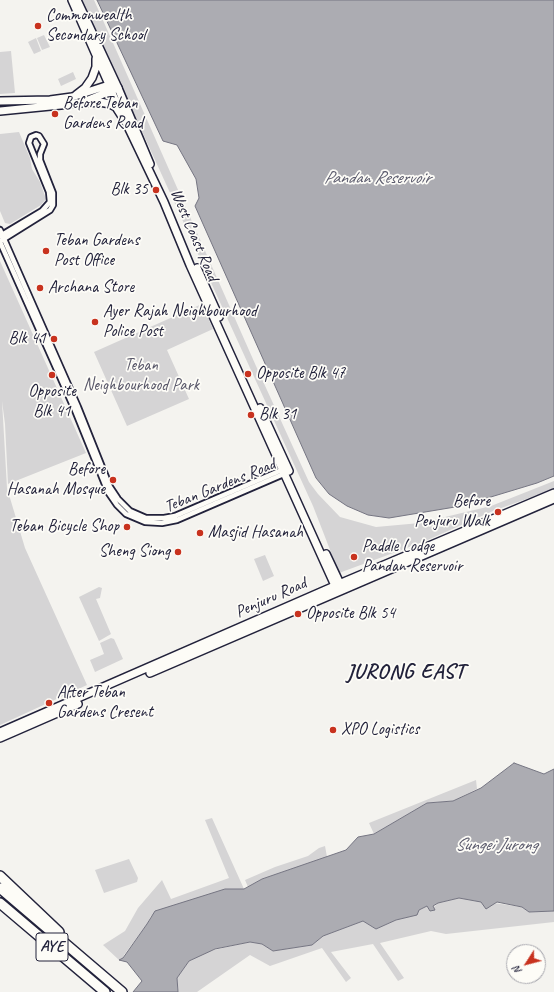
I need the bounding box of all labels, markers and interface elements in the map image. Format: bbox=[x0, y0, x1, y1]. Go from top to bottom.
place label: Commonwealth Secondary School bbox=[46, 6, 145, 46]
marker: Commonwealth Secondary School bbox=[33, 21, 43, 31]
place label: Before Teban Gardens Road bbox=[63, 94, 143, 134]
marker: Before Teban Gardens Road bbox=[50, 109, 60, 119]
water label: Pandan Reservoir bbox=[324, 167, 430, 189]
place label: Blk 35 bbox=[110, 180, 148, 200]
marker: Blk 35 bbox=[151, 185, 161, 195]
street label: West Coast Road bbox=[165, 186, 223, 284]
place label: Teban Gardens Post Office bbox=[54, 231, 139, 271]
marker: Teban Gardens Post Office bbox=[41, 246, 51, 256]
place label: Archana Store bbox=[48, 278, 134, 298]
marker: Archana Store bbox=[35, 283, 45, 293]
place label: Ayer Rajah Neighbourhood Police Post bbox=[103, 302, 257, 342]
marker: Ayer Rajah Neighbourhood Police Post bbox=[90, 317, 100, 327]
place label: Blk 41 bbox=[8, 329, 46, 349]
marker: Blk 41 bbox=[49, 334, 59, 344]
park label: Teban Neighbourhood Park bbox=[83, 356, 199, 396]
place label: Opposite Blk 47 bbox=[256, 364, 345, 384]
marker: Opposite Blk 47 bbox=[243, 369, 253, 379]
marker: Opposite Blk 41 bbox=[47, 370, 57, 380]
place label: Opposite Blk 41 bbox=[28, 382, 76, 422]
place label: Blk 31 bbox=[259, 405, 297, 425]
marker: Blk 31 bbox=[246, 410, 256, 420]
street label: Teban Gardens Road bbox=[162, 454, 278, 518]
place label: Before Hasanah Mosque bbox=[7, 460, 105, 500]
marker: Before Hasanah Mosque bbox=[108, 475, 118, 485]
place label: Before Penjuru Walk bbox=[414, 492, 490, 532]
marker: Before Penjuru Walk bbox=[493, 507, 503, 517]
place label: Teban Bicycle Shop bbox=[9, 517, 119, 537]
marker: Teban Bicycle Shop bbox=[122, 522, 132, 532]
place label: Masjid Hasanah bbox=[208, 523, 303, 543]
marker: Masjid Hasanah bbox=[195, 528, 205, 538]
place label: Paddle Lodge Pandan Reservoir bbox=[362, 537, 462, 577]
place label: Sheng Siong bbox=[99, 542, 170, 562]
marker: Sheng Siong bbox=[173, 547, 183, 557]
marker: Paddle Lodge Pandan Reservoir bbox=[349, 552, 359, 562]
street label: Penjuru Road bbox=[232, 573, 310, 623]
place label: Opposite Blk 54 bbox=[306, 604, 395, 624]
marker: Opposite Blk 54 bbox=[293, 609, 303, 619]
district label: JURONG EAST bbox=[347, 659, 465, 685]
place label: After Teban Gardens Cresent bbox=[57, 683, 153, 723]
marker: After Teban Gardens Cresent bbox=[44, 698, 54, 708]
place label: XPO Logistics bbox=[341, 720, 419, 740]
marker: XPO Logistics bbox=[328, 725, 338, 735]
water label: Sungei Jurong bbox=[455, 834, 537, 856]
road number: AYE bbox=[36, 933, 68, 961]
north arrow bbox=[506, 944, 546, 984]
text: N bbox=[509, 964, 525, 977]

